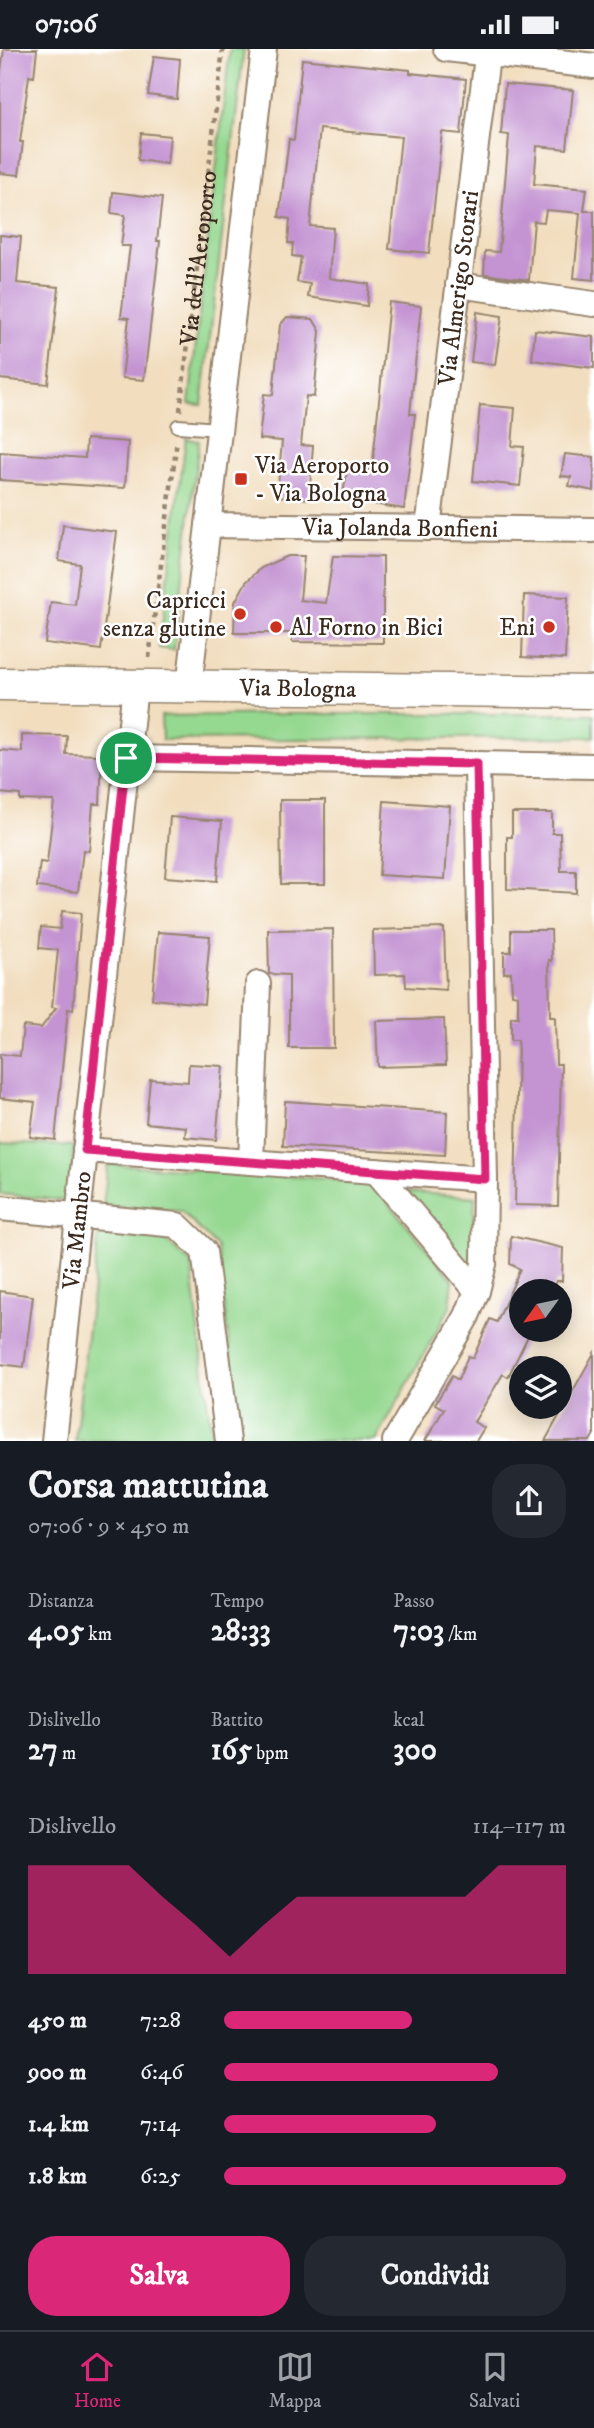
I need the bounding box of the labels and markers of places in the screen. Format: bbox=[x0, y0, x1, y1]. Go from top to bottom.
place label: Via Aeroporto - Via Bologna bbox=[254, 451, 389, 509]
marker: Via Aeroporto - Via Bologna bbox=[233, 471, 249, 487]
place label: Capricci senza glutine bbox=[103, 586, 226, 644]
marker: Capricci senza glutine bbox=[232, 606, 248, 622]
place label: Al Forno in Bici bbox=[290, 613, 443, 643]
place label: Eni bbox=[499, 613, 535, 643]
marker: Al Forno in Bici bbox=[268, 619, 284, 635]
marker: Eni bbox=[541, 619, 557, 635]
pin bbox=[96, 728, 156, 788]

